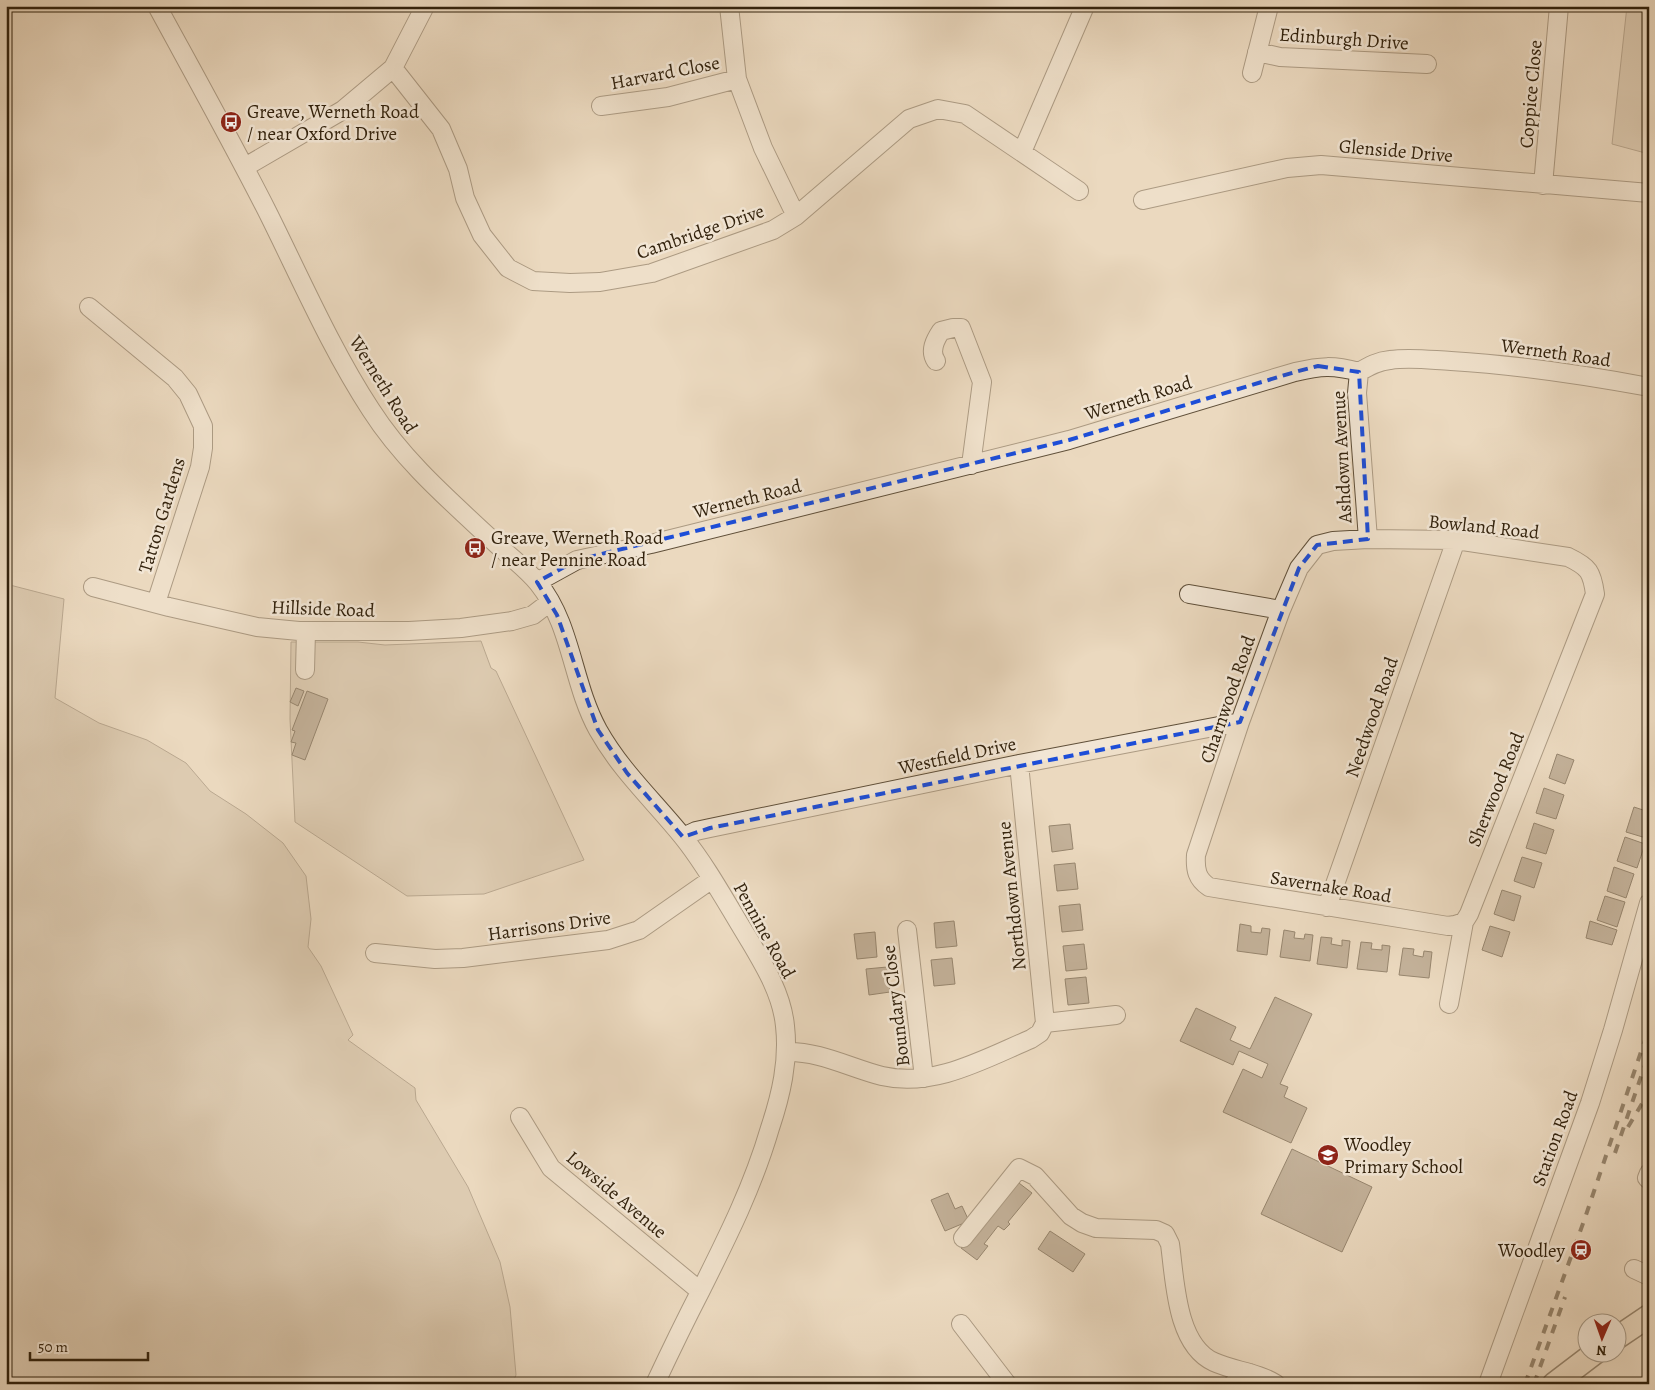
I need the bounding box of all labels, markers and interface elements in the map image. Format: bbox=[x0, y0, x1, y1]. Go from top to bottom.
street label: Edinburgh Drive bbox=[1278, 21, 1410, 57]
street label: Coppice Close bbox=[1513, 39, 1549, 149]
street label: Harvard Close bbox=[608, 50, 722, 96]
place label: Greave, Werneth Road / near Oxford Drive bbox=[247, 99, 420, 147]
bus stop icon: Greave, Werneth Road / near Oxford Drive bbox=[219, 110, 243, 134]
street label: Glenside Drive bbox=[1338, 133, 1454, 169]
street label: Cambridge Drive bbox=[633, 198, 768, 266]
street label: Werneth Road bbox=[342, 330, 424, 439]
street label: Werneth Road bbox=[1498, 332, 1613, 374]
street label: Werneth Road bbox=[1081, 369, 1196, 427]
street label: Ashdown Avenue bbox=[1326, 390, 1358, 525]
street label: Tatton Gardens bbox=[132, 454, 192, 576]
street label: Werneth Road bbox=[689, 473, 805, 525]
street label: Bowland Road bbox=[1427, 508, 1541, 546]
place label: Greave, Werneth Road / near Pennine Road bbox=[491, 525, 664, 573]
bus stop icon: Greave, Werneth Road / near Pennine Road bbox=[463, 536, 487, 560]
street label: Hillside Road bbox=[271, 594, 376, 624]
street label: Charnwood Road bbox=[1194, 631, 1262, 767]
street label: Needwood Road bbox=[1339, 653, 1405, 781]
street label: Sherwood Road bbox=[1461, 727, 1531, 851]
street label: Westfield Drive bbox=[895, 731, 1018, 781]
street label: Northdown Avenue bbox=[991, 820, 1033, 972]
street label: Savernake Road bbox=[1268, 865, 1394, 910]
street label: Pennine Road bbox=[727, 878, 802, 984]
street label: Harrisons Drive bbox=[486, 904, 612, 948]
street label: Boundary Close bbox=[876, 944, 916, 1068]
street label: Station Road bbox=[1526, 1086, 1585, 1190]
place label: Woodley Primary School bbox=[1343, 1132, 1463, 1180]
school or university icon: Woodley Primary School bbox=[1316, 1143, 1340, 1167]
street label: Lowside Avenue bbox=[560, 1145, 672, 1245]
place label: Woodley bbox=[1497, 1238, 1566, 1264]
station icon: Woodley bbox=[1569, 1238, 1593, 1262]
north arrow bbox=[1578, 1312, 1628, 1362]
scale bar bbox=[30, 1330, 148, 1362]
text: 50 m bbox=[38, 1337, 68, 1357]
text: N bbox=[1596, 1341, 1607, 1360]

